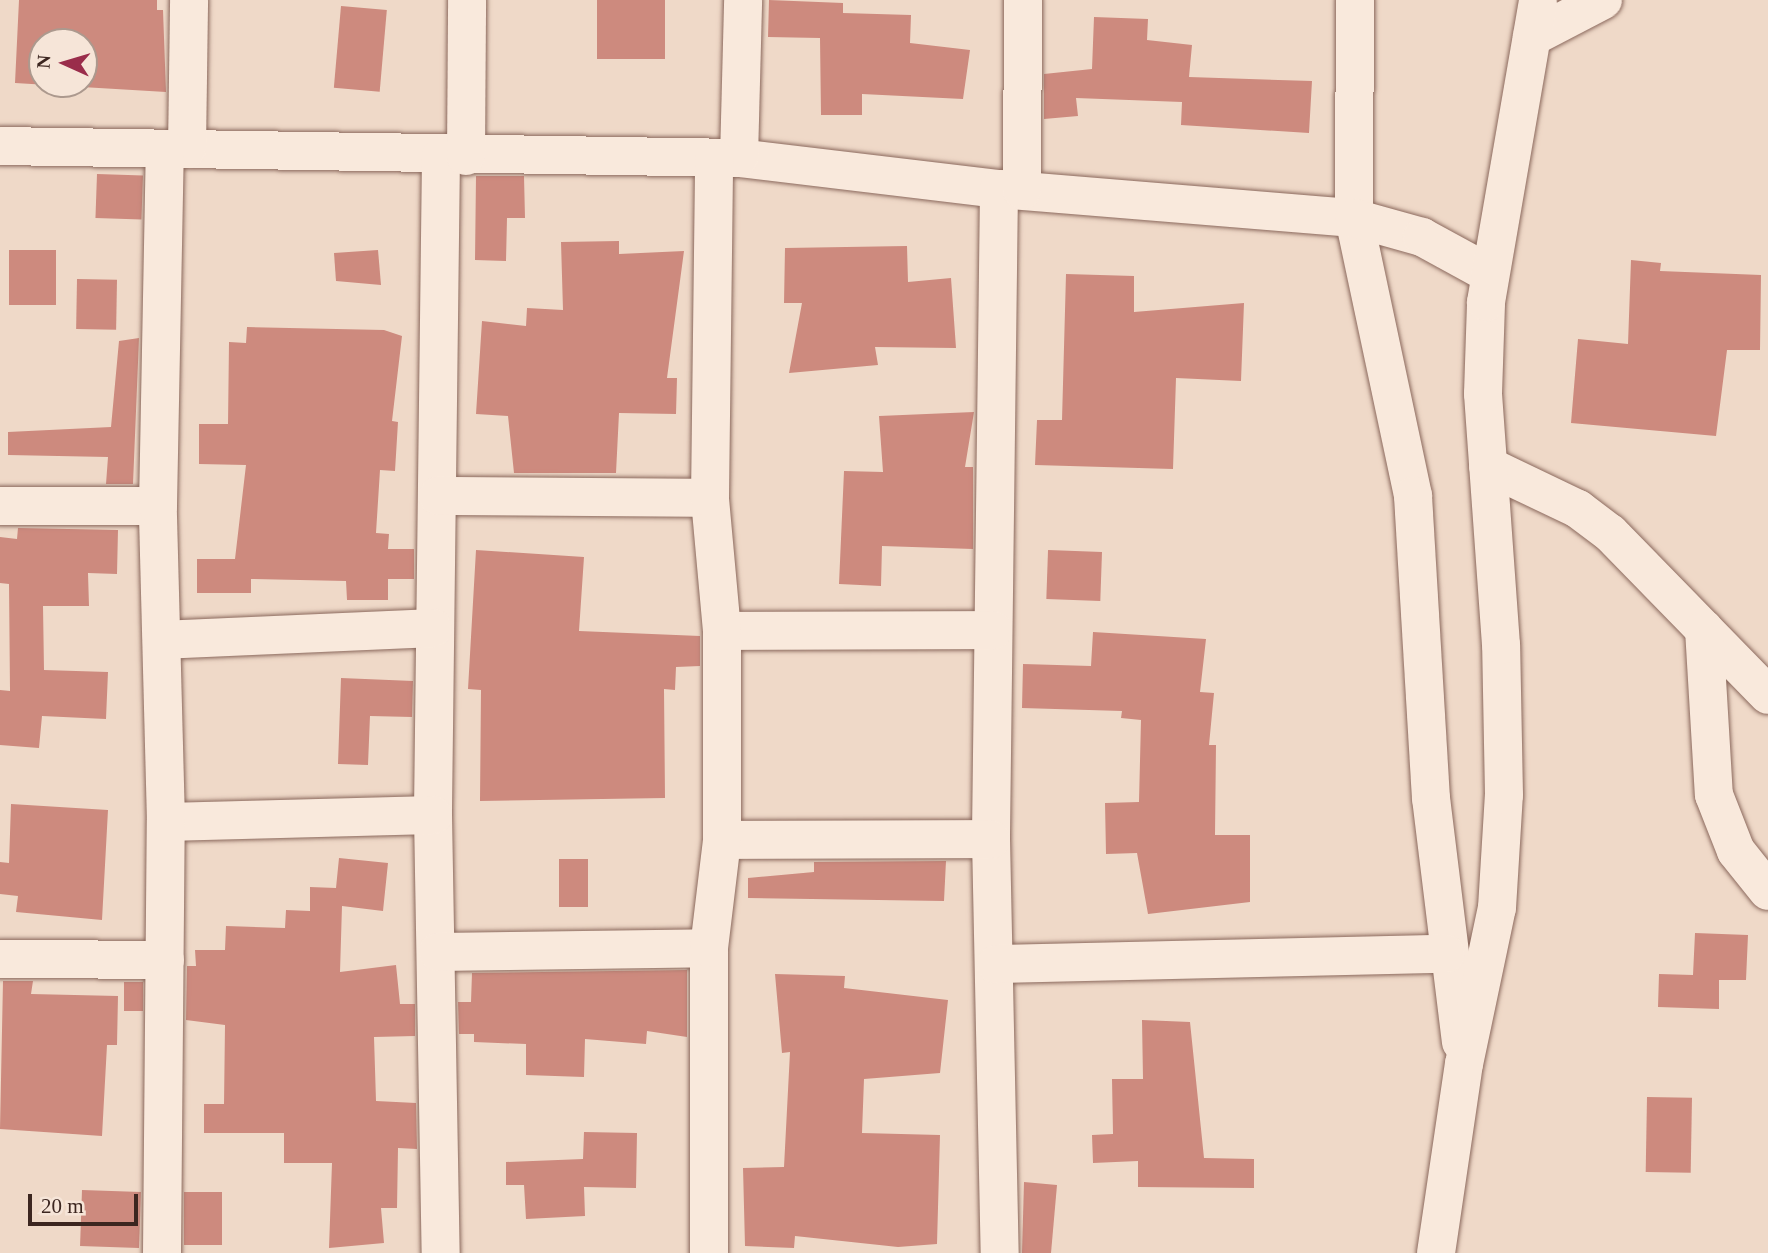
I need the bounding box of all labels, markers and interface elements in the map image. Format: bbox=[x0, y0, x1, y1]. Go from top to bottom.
north arrow bbox=[28, 28, 98, 98]
text: N bbox=[33, 54, 55, 69]
scale bar bbox=[32, 1180, 142, 1224]
text: 20 m bbox=[41, 1194, 84, 1218]

